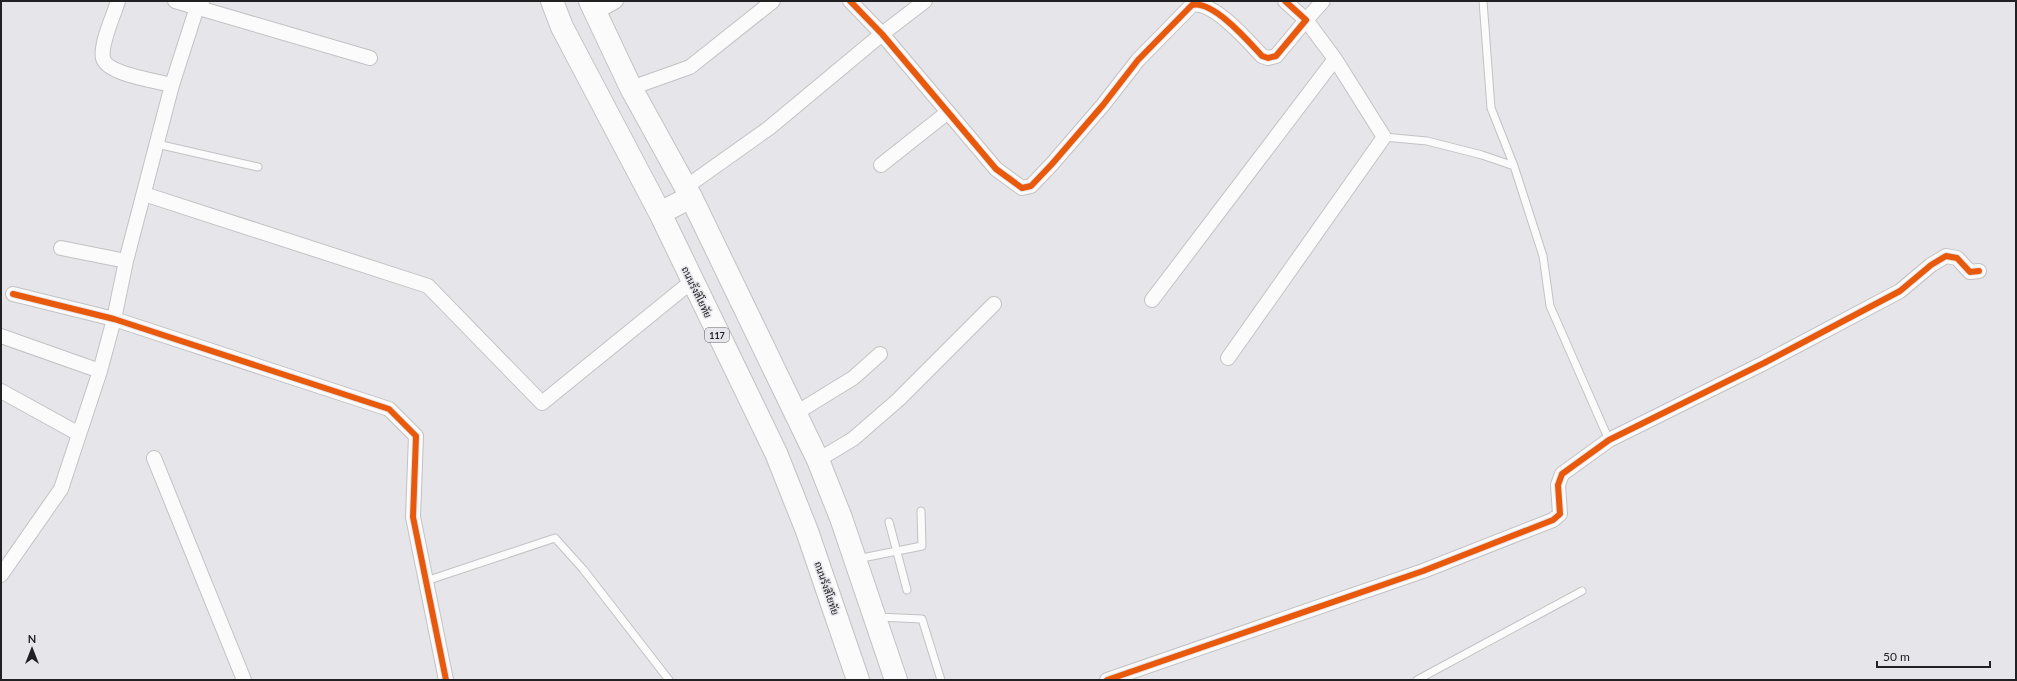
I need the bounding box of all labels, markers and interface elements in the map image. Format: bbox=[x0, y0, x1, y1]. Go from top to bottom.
street label: ถนนรังสิโยทัย bbox=[679, 264, 715, 320]
road number: 117 bbox=[705, 328, 729, 342]
street label: ถนนรังสิโยทัย bbox=[812, 560, 842, 616]
north arrow bbox=[12, 629, 52, 669]
text: N bbox=[28, 632, 36, 645]
scale bar bbox=[1877, 643, 1990, 669]
text: 50 m bbox=[1883, 649, 1910, 664]

